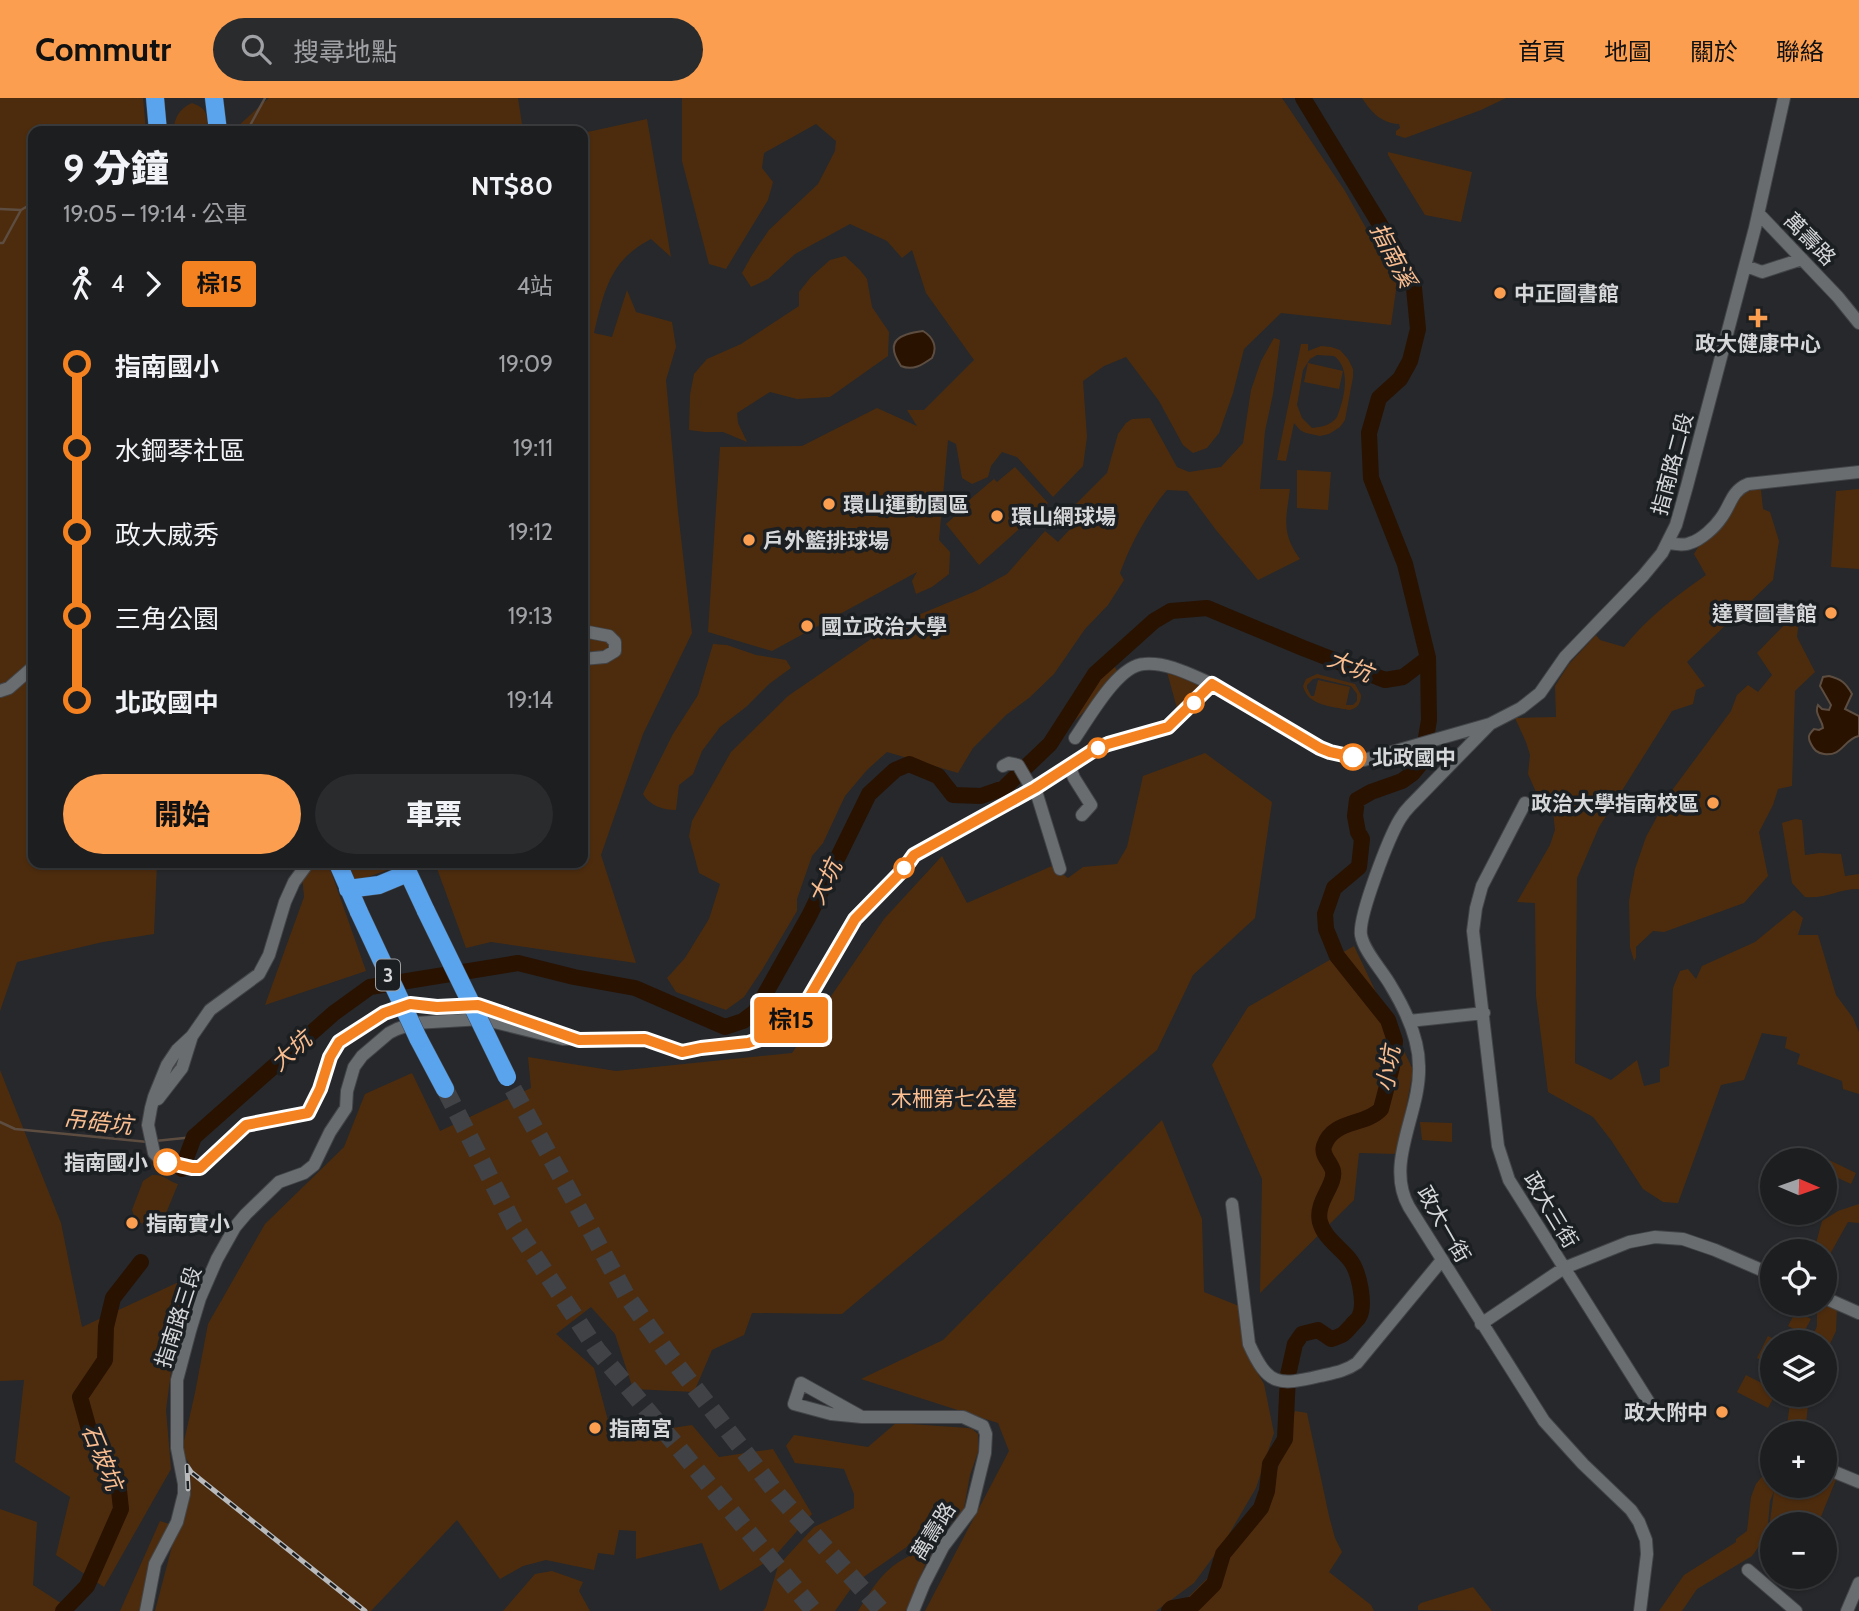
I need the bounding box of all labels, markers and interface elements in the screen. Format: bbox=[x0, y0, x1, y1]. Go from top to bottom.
search box bbox=[213, 18, 703, 81]
text: Commutr bbox=[35, 29, 171, 69]
icon: search bbox=[237, 30, 275, 68]
text: 搜尋地點 bbox=[293, 36, 397, 68]
text: 首頁 bbox=[1518, 37, 1566, 66]
text: 地圖 bbox=[1604, 37, 1652, 66]
text: 關於 bbox=[1690, 37, 1738, 66]
text: 聯絡 bbox=[1776, 37, 1824, 66]
text: 9 分鐘 bbox=[63, 145, 169, 192]
text: NT$80 bbox=[471, 170, 553, 202]
text: 19:05 – 19:14 · 公車 bbox=[63, 200, 248, 228]
street label: 萬壽路 bbox=[1779, 208, 1841, 270]
water label: 指南溪 bbox=[1364, 218, 1423, 295]
icon: walk bbox=[63, 265, 101, 303]
icon: forward bbox=[134, 265, 172, 303]
text: 棕15 bbox=[196, 269, 242, 298]
text: 4 bbox=[111, 270, 124, 298]
text: 4站 bbox=[517, 272, 553, 300]
place label: 中正圖書館 bbox=[1514, 281, 1619, 306]
marker: 中正圖書館 bbox=[1492, 285, 1508, 301]
marker: 政大健康中心 bbox=[1748, 308, 1768, 328]
place label: 政大健康中心 bbox=[1695, 331, 1821, 356]
text: 19:09 bbox=[499, 350, 553, 378]
text: 指南國小 bbox=[115, 351, 219, 383]
street label: 指南路二段 bbox=[1646, 410, 1698, 518]
text: 19:11 bbox=[513, 434, 553, 462]
text: 水鋼琴社區 bbox=[115, 435, 245, 467]
place label: 環山運動園區 bbox=[843, 492, 969, 517]
marker: 環山運動園區 bbox=[821, 496, 837, 512]
place label: 環山網球場 bbox=[1011, 504, 1116, 529]
marker: 環山網球場 bbox=[989, 508, 1005, 524]
text: 19:12 bbox=[508, 518, 553, 546]
text: 政大威秀 bbox=[115, 519, 219, 551]
place label: 戶外籃排球場 bbox=[763, 528, 889, 553]
marker: 戶外籃排球場 bbox=[741, 532, 757, 548]
place label: 達賢圖書館 bbox=[1712, 601, 1817, 626]
text: 19:13 bbox=[508, 602, 553, 630]
text: 三角公園 bbox=[115, 603, 219, 635]
marker: 達賢圖書館 bbox=[1823, 605, 1839, 621]
place label: 國立政治大學 bbox=[821, 614, 947, 639]
marker: 國立政治大學 bbox=[799, 618, 815, 634]
water label: 大坑 bbox=[1323, 644, 1379, 689]
text: 19:14 bbox=[507, 686, 553, 714]
text: 北政國中 bbox=[115, 687, 219, 719]
unlabelled marker bbox=[1184, 693, 1204, 713]
unlabelled marker bbox=[1088, 738, 1108, 758]
marker: 北政國中 bbox=[1340, 744, 1366, 770]
place label: 北政國中 bbox=[1372, 745, 1456, 770]
button: 開始 bbox=[63, 774, 301, 854]
button: 車票 bbox=[315, 774, 553, 854]
place label: 政治大學指南校區 bbox=[1531, 791, 1699, 816]
marker: 政治大學指南校區 bbox=[1705, 795, 1721, 811]
water label: 大坑 bbox=[802, 852, 849, 909]
unlabelled marker bbox=[894, 858, 914, 878]
road number: 3 bbox=[376, 960, 400, 990]
line badge: 棕15 bbox=[751, 997, 831, 1043]
text: 棕15 bbox=[768, 1005, 814, 1034]
water label: 大坑 bbox=[265, 1023, 320, 1077]
water label: 小坑 bbox=[1371, 1041, 1406, 1094]
park label: 木柵第七公墓 bbox=[891, 1086, 1017, 1111]
water label: 吊硞坑 bbox=[62, 1104, 137, 1140]
north arrow bbox=[1760, 1148, 1838, 1225]
map controls bbox=[1760, 1148, 1837, 1589]
marker: 指南國小 bbox=[154, 1149, 180, 1175]
place label: 指南國小 bbox=[64, 1150, 148, 1175]
street label: 政大三街 bbox=[1519, 1168, 1583, 1252]
street label: 政大一街 bbox=[1412, 1181, 1476, 1267]
place label: 指南實小 bbox=[146, 1211, 230, 1236]
marker: 指南實小 bbox=[124, 1215, 140, 1231]
button: locate bbox=[1760, 1239, 1837, 1316]
street label: 指南路三段 bbox=[150, 1263, 206, 1371]
button: layers bbox=[1760, 1330, 1837, 1407]
place label: 政大附中 bbox=[1624, 1400, 1708, 1425]
marker: 政大附中 bbox=[1714, 1404, 1730, 1420]
place label: 指南宮 bbox=[609, 1416, 672, 1441]
water label: 石坡坑 bbox=[76, 1420, 130, 1497]
marker: 指南宮 bbox=[587, 1420, 603, 1436]
button: + bbox=[1760, 1421, 1837, 1498]
street label: 萬壽路 bbox=[906, 1498, 960, 1564]
button: − bbox=[1760, 1512, 1837, 1589]

